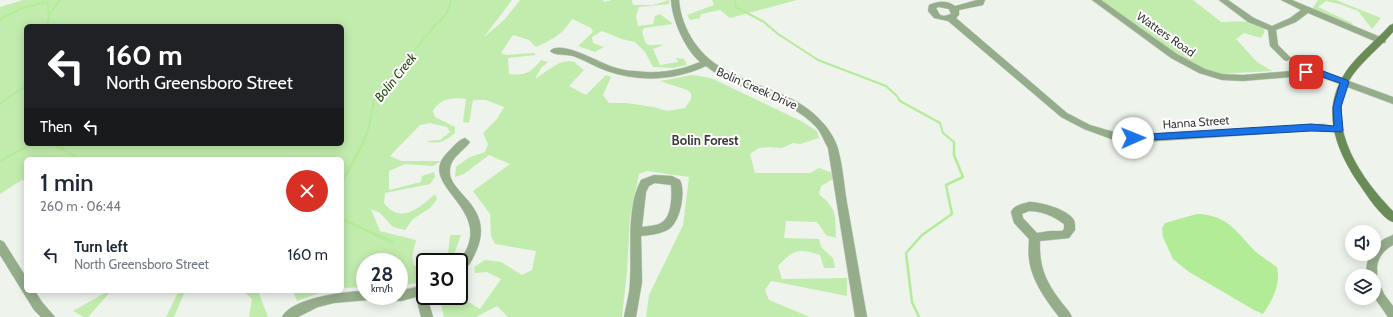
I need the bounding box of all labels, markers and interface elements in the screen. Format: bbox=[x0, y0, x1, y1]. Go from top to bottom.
street label: Watters Road bbox=[1134, 8, 1198, 60]
text: 160 m bbox=[106, 38, 182, 72]
icon: left bbox=[40, 40, 92, 92]
water label: Bolin Creek bbox=[371, 49, 420, 105]
pin bbox=[1289, 55, 1323, 89]
icon: arrive bbox=[1295, 61, 1317, 83]
street label: Bolin Creek Drive bbox=[714, 63, 800, 113]
text: North Greensboro Street bbox=[106, 72, 293, 94]
street label: Hanna Street bbox=[1162, 112, 1230, 132]
icon: left bbox=[80, 116, 102, 138]
position arrow bbox=[1112, 117, 1154, 159]
text: Then bbox=[40, 118, 72, 136]
district label: Bolin Forest bbox=[672, 132, 739, 148]
text: 1 min bbox=[40, 168, 94, 197]
button: close bbox=[286, 170, 328, 212]
text: 260 m · 06:44 bbox=[40, 198, 121, 214]
map controls bbox=[1345, 225, 1381, 305]
button: sound bbox=[1345, 225, 1381, 261]
text: Turn left bbox=[74, 238, 128, 256]
icon: left bbox=[40, 244, 62, 266]
text: 160 m bbox=[288, 246, 328, 264]
speed limit sign: 30 bbox=[416, 253, 468, 305]
text: North Greensboro Street bbox=[74, 256, 209, 272]
text: 28 bbox=[371, 262, 393, 286]
button: layers bbox=[1345, 269, 1381, 305]
text: km/h bbox=[371, 282, 393, 295]

